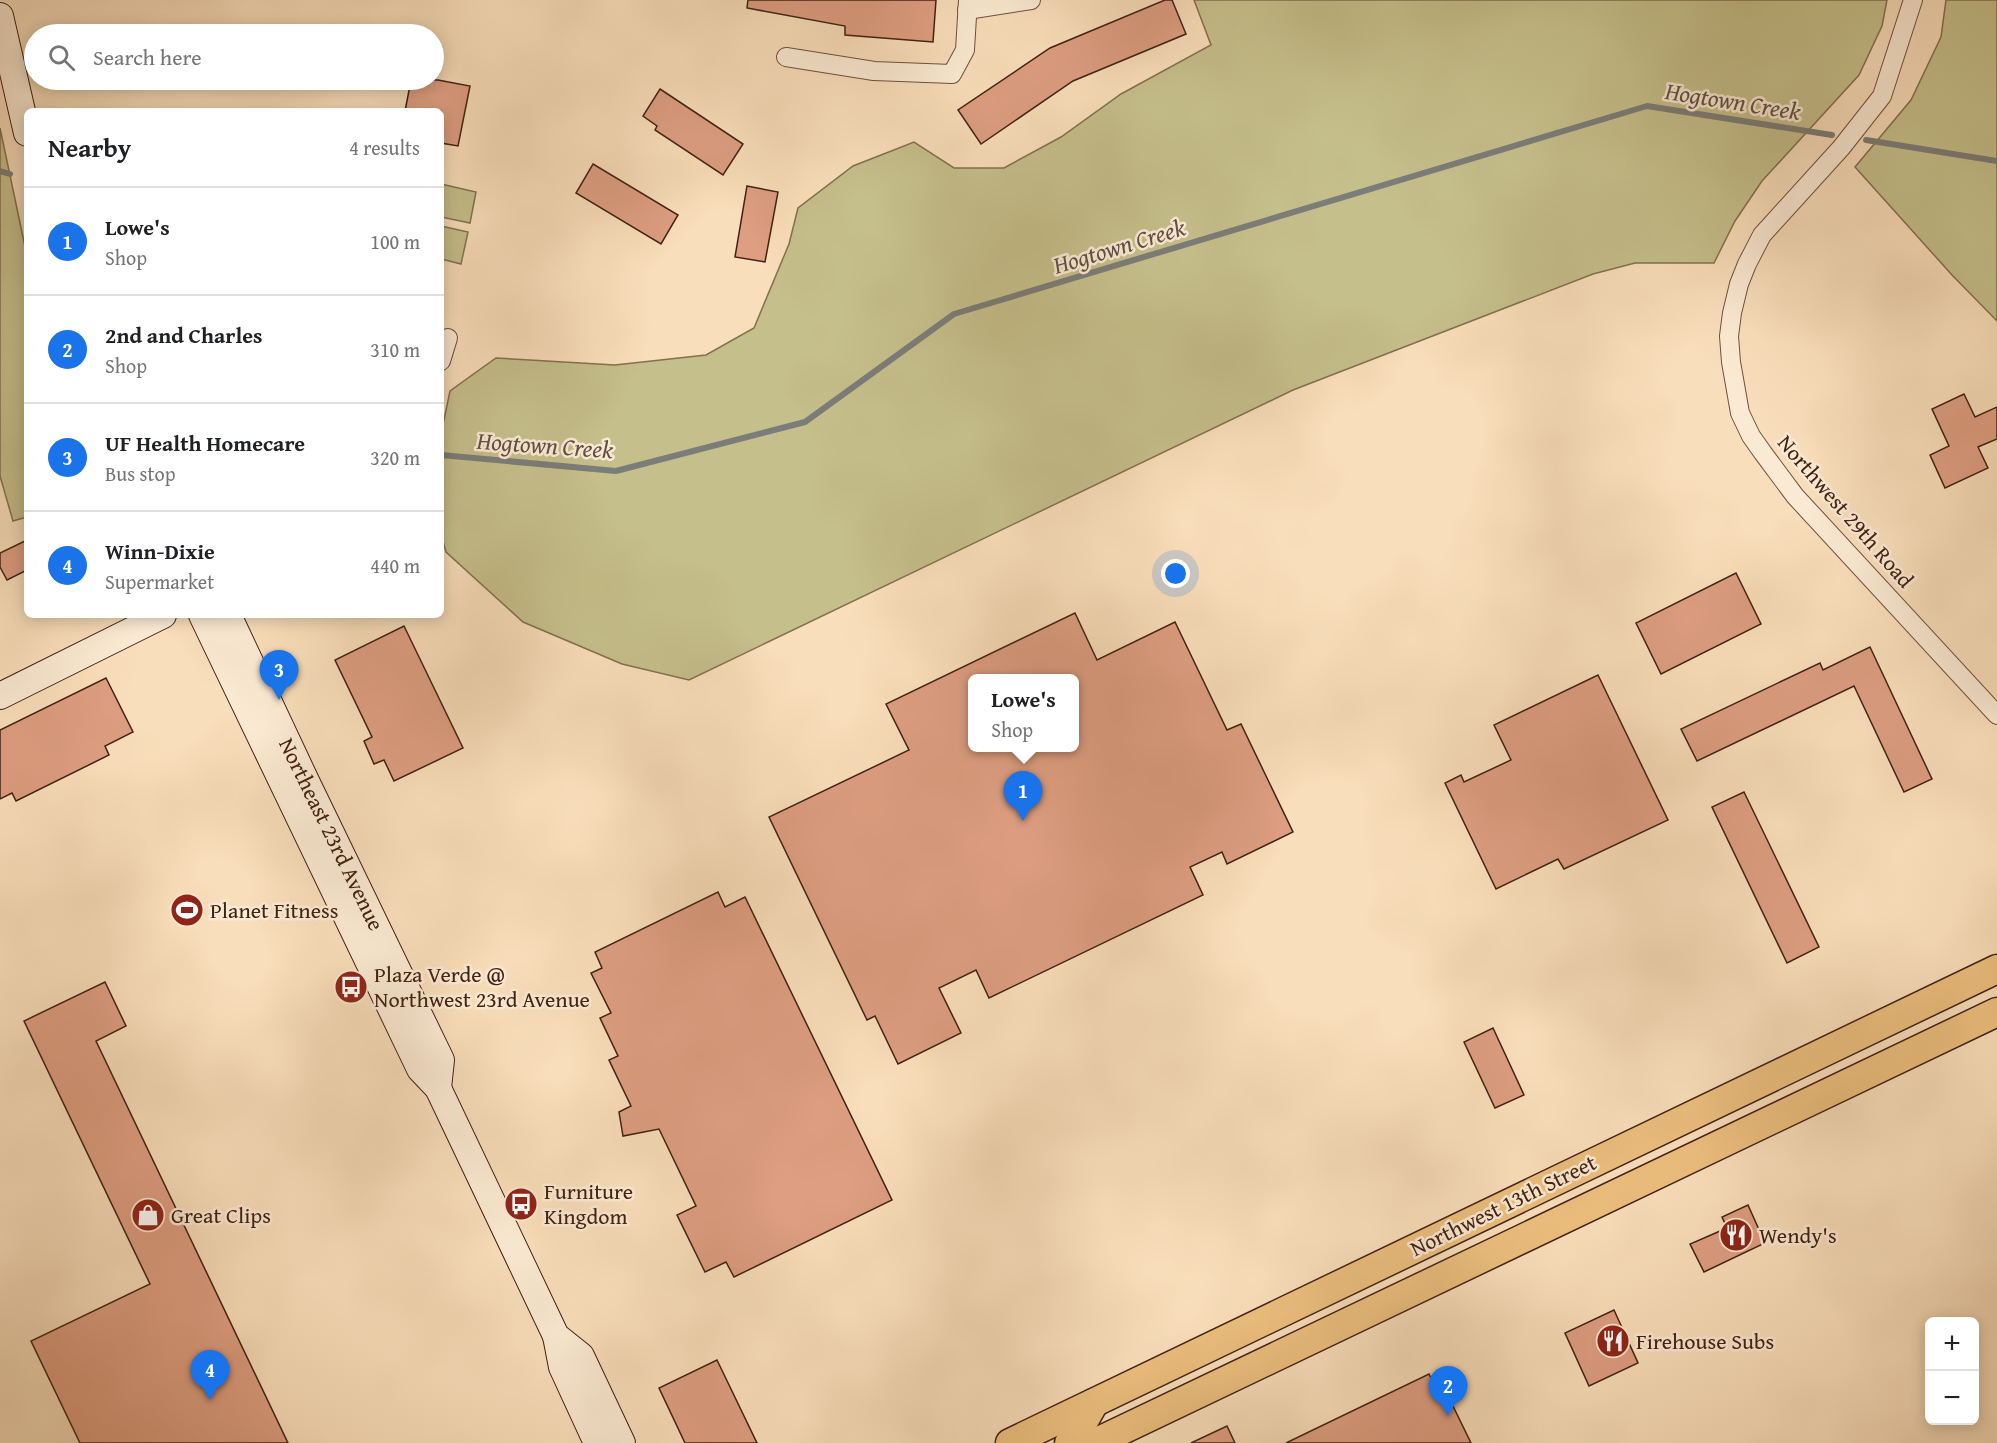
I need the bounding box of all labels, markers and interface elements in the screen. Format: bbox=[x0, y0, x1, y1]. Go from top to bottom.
search box bbox=[24, 24, 444, 90]
icon: search bbox=[45, 41, 78, 74]
text: Search here bbox=[93, 41, 202, 73]
water label: Hogtown Creek bbox=[1662, 73, 1803, 129]
text: Nearby bbox=[48, 128, 131, 167]
text: 4 results bbox=[349, 133, 420, 162]
water label: Hogtown Creek bbox=[1048, 209, 1189, 283]
text: Lowe's bbox=[105, 211, 170, 243]
text: 1 bbox=[62, 227, 73, 256]
text: 100 m bbox=[370, 227, 420, 256]
text: Shop bbox=[105, 243, 147, 272]
text: 2nd and Charles bbox=[105, 319, 263, 351]
text: 2 bbox=[62, 335, 73, 364]
text: 310 m bbox=[370, 335, 420, 364]
text: Shop bbox=[105, 351, 147, 380]
water label: Hogtown Creek bbox=[475, 423, 614, 467]
text: UF Health Homecare bbox=[105, 427, 305, 459]
street label: Northwest 29th Road bbox=[1770, 427, 1922, 595]
text: 3 bbox=[62, 443, 73, 472]
text: 320 m bbox=[370, 443, 420, 472]
text: Bus stop bbox=[105, 459, 176, 488]
text: Winn-Dixie bbox=[105, 535, 215, 567]
text: 4 bbox=[62, 551, 73, 580]
text: 440 m bbox=[370, 551, 420, 580]
your location bbox=[1161, 559, 1190, 588]
text: Supermarket bbox=[105, 567, 214, 596]
pin: 3 bbox=[260, 650, 298, 700]
popup bbox=[968, 674, 1079, 752]
text: Lowe's bbox=[991, 683, 1056, 715]
text: Shop bbox=[991, 715, 1033, 744]
street label: Northeast 23rd Avenue bbox=[271, 732, 393, 936]
pin: 1 bbox=[1004, 772, 1042, 821]
sports icon: Planet Fitness bbox=[169, 892, 205, 928]
place label: Planet Fitness bbox=[210, 894, 339, 926]
place label: Plaza Verde @ Northwest 23rd Avenue bbox=[374, 958, 590, 1015]
bus stop icon: Plaza Verde @ Northwest 23rd Avenue bbox=[333, 969, 369, 1005]
street label: Northwest 13th Street bbox=[1405, 1146, 1602, 1264]
place label: Furniture Kingdom bbox=[544, 1175, 633, 1232]
bus stop icon: Furniture Kingdom bbox=[503, 1186, 539, 1222]
shop icon: Great Clips bbox=[130, 1197, 166, 1233]
place label: Great Clips bbox=[171, 1199, 271, 1231]
restaurant icon: Wendy's bbox=[1718, 1217, 1754, 1253]
place label: Wendy's bbox=[1759, 1219, 1837, 1251]
map controls bbox=[1925, 1317, 1979, 1425]
button: + bbox=[1925, 1317, 1979, 1371]
restaurant icon: Firehouse Subs bbox=[1595, 1323, 1631, 1359]
place label: Firehouse Subs bbox=[1636, 1325, 1774, 1357]
pin: 4 bbox=[190, 1350, 230, 1400]
pin: 2 bbox=[1428, 1366, 1468, 1416]
button: − bbox=[1925, 1371, 1979, 1425]

